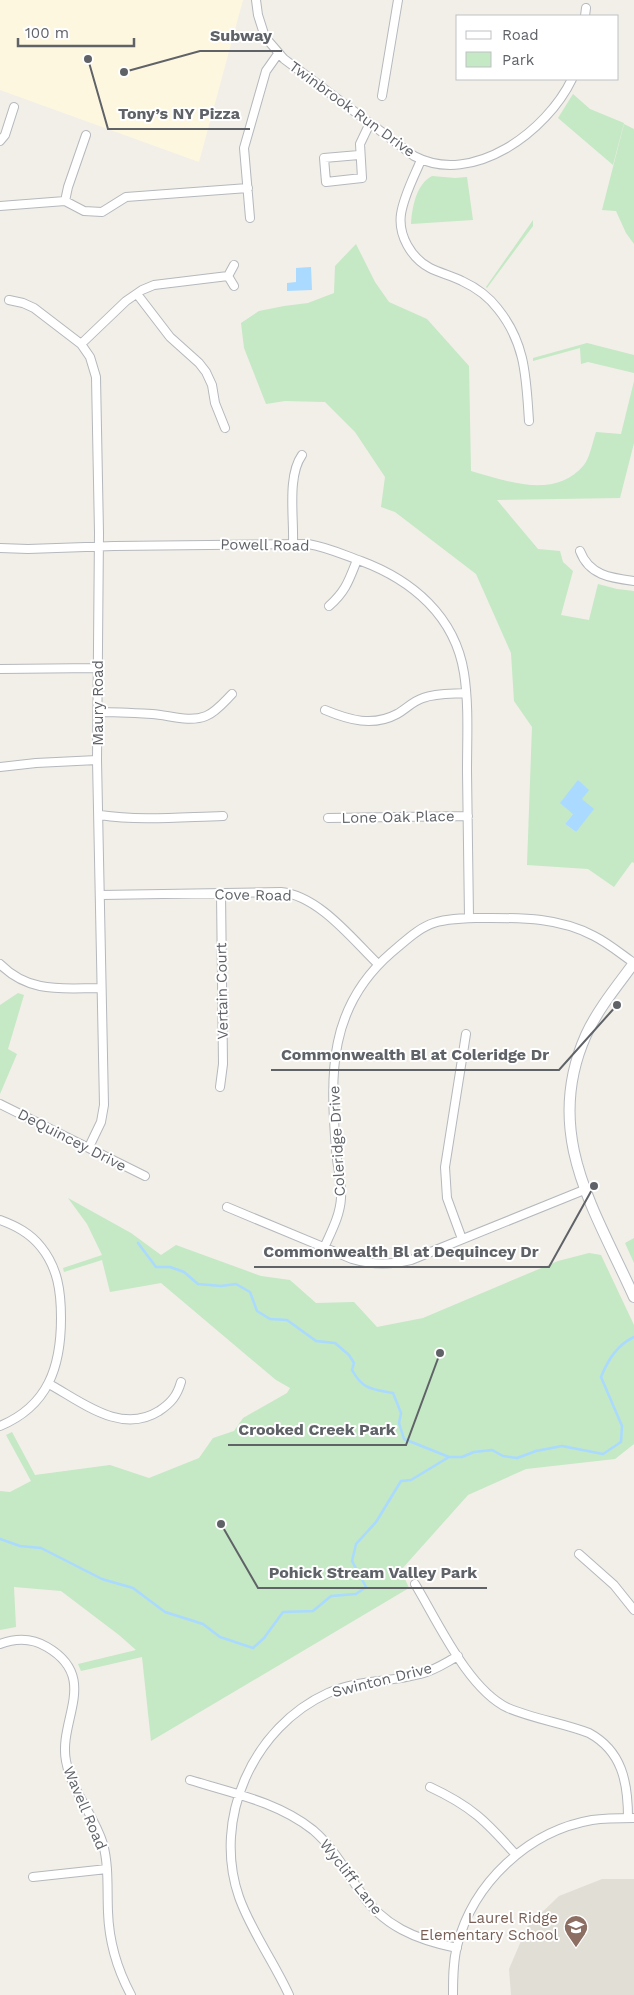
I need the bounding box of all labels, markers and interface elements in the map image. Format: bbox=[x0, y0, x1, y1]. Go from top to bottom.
scale bar bbox=[18, 15, 134, 47]
legend bbox=[456, 15, 619, 80]
callout: Subway bbox=[200, 20, 282, 51]
text: 100 m bbox=[25, 24, 69, 42]
text: Subway bbox=[210, 26, 273, 45]
text: Road bbox=[502, 26, 539, 44]
text: Park bbox=[502, 51, 535, 69]
street label: Twinbrook Run Drive bbox=[286, 57, 418, 161]
callout: Tony’s NY Pizza bbox=[108, 98, 250, 129]
text: Tony’s NY Pizza bbox=[118, 104, 241, 123]
street label: Powell Road bbox=[220, 535, 310, 555]
street label: Maury Road bbox=[89, 660, 107, 746]
street label: Lone Oak Place bbox=[341, 807, 455, 827]
street label: Cove Road bbox=[214, 885, 292, 905]
street label: Vertain Court bbox=[212, 942, 232, 1040]
callout: Commonwealth Bl at Coleridge Dr bbox=[271, 1039, 559, 1070]
text: Commonwealth Bl at Coleridge Dr bbox=[281, 1045, 549, 1064]
street label: Coleridge Drive bbox=[325, 1085, 349, 1197]
street label: DeQuincey Drive bbox=[15, 1105, 129, 1175]
callout: Commonwealth Bl at Dequincey Dr bbox=[254, 1236, 549, 1267]
text: Commonwealth Bl at Dequincey Dr bbox=[263, 1242, 539, 1261]
callout: Crooked Creek Park bbox=[228, 1414, 406, 1445]
text: Crooked Creek Park bbox=[238, 1420, 396, 1439]
callout: Pohick Stream Valley Park bbox=[258, 1557, 487, 1588]
text: Pohick Stream Valley Park bbox=[269, 1563, 477, 1582]
street label: Swinton Drive bbox=[330, 1659, 434, 1701]
street label: Wavell Road bbox=[59, 1764, 111, 1852]
street label: Wycliff Lane bbox=[316, 1836, 386, 1918]
place label: Laurel Ridge Elementary School bbox=[420, 1909, 558, 1944]
school or university icon: Laurel Ridge Elementary School bbox=[563, 1914, 589, 1948]

